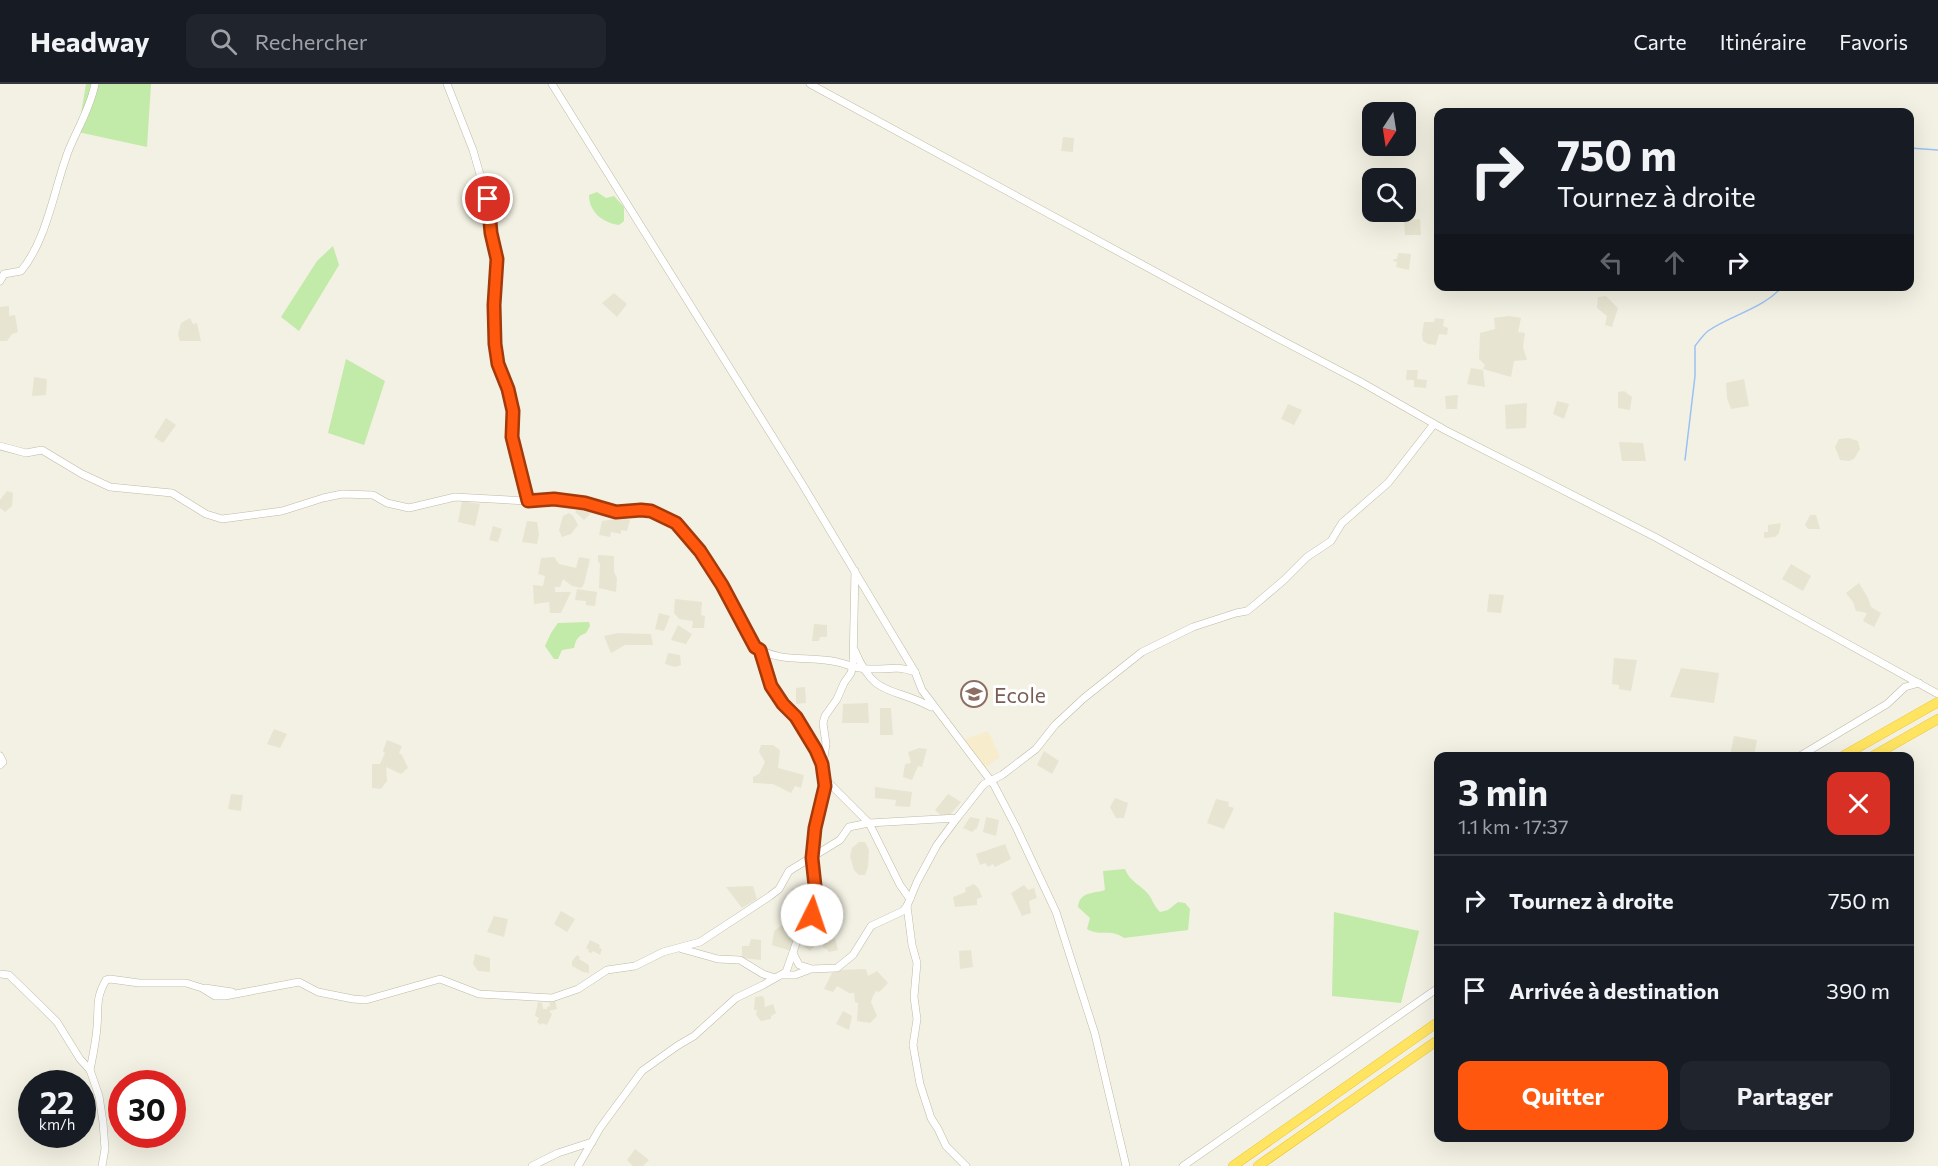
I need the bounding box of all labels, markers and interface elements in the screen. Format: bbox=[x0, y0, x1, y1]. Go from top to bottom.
search box bbox=[186, 14, 606, 68]
text: Headway bbox=[30, 24, 150, 58]
icon: search bbox=[207, 25, 240, 58]
text: Rechercher bbox=[255, 28, 368, 55]
text: Carte bbox=[1633, 29, 1687, 54]
text: Itinéraire bbox=[1720, 29, 1806, 54]
text: Favoris bbox=[1839, 29, 1908, 54]
north arrow bbox=[1362, 102, 1416, 156]
map controls bbox=[1362, 102, 1416, 222]
text: 750 m bbox=[1557, 128, 1677, 180]
icon: right bbox=[1458, 132, 1536, 210]
button: search bbox=[1362, 168, 1416, 222]
pin bbox=[462, 173, 513, 224]
text: Tournez à droite bbox=[1557, 180, 1756, 213]
icon: arrive bbox=[471, 182, 504, 215]
icon: left bbox=[1595, 246, 1628, 279]
icon: ahead bbox=[1658, 246, 1691, 279]
icon: right bbox=[1721, 246, 1754, 279]
school or university icon: Ecole bbox=[959, 679, 989, 709]
place label: Ecole bbox=[994, 682, 1046, 707]
text: 3 min bbox=[1458, 769, 1548, 813]
button: close bbox=[1827, 772, 1890, 835]
text: 1.1 km · 17:37 bbox=[1458, 814, 1569, 838]
position arrow bbox=[780, 883, 844, 947]
icon: right bbox=[1458, 884, 1491, 917]
text: Tournez à droite bbox=[1509, 887, 1674, 914]
text: 750 m bbox=[1828, 887, 1890, 914]
icon: arrive bbox=[1458, 974, 1491, 1007]
text: Arrivée à destination bbox=[1509, 977, 1719, 1004]
text: 390 m bbox=[1826, 977, 1890, 1004]
button: Quitter bbox=[1458, 1061, 1668, 1130]
button: Partager bbox=[1680, 1061, 1890, 1130]
speed limit sign: 30 bbox=[108, 1070, 186, 1148]
text: 22 bbox=[40, 1083, 74, 1120]
text: km/h bbox=[39, 1115, 75, 1133]

